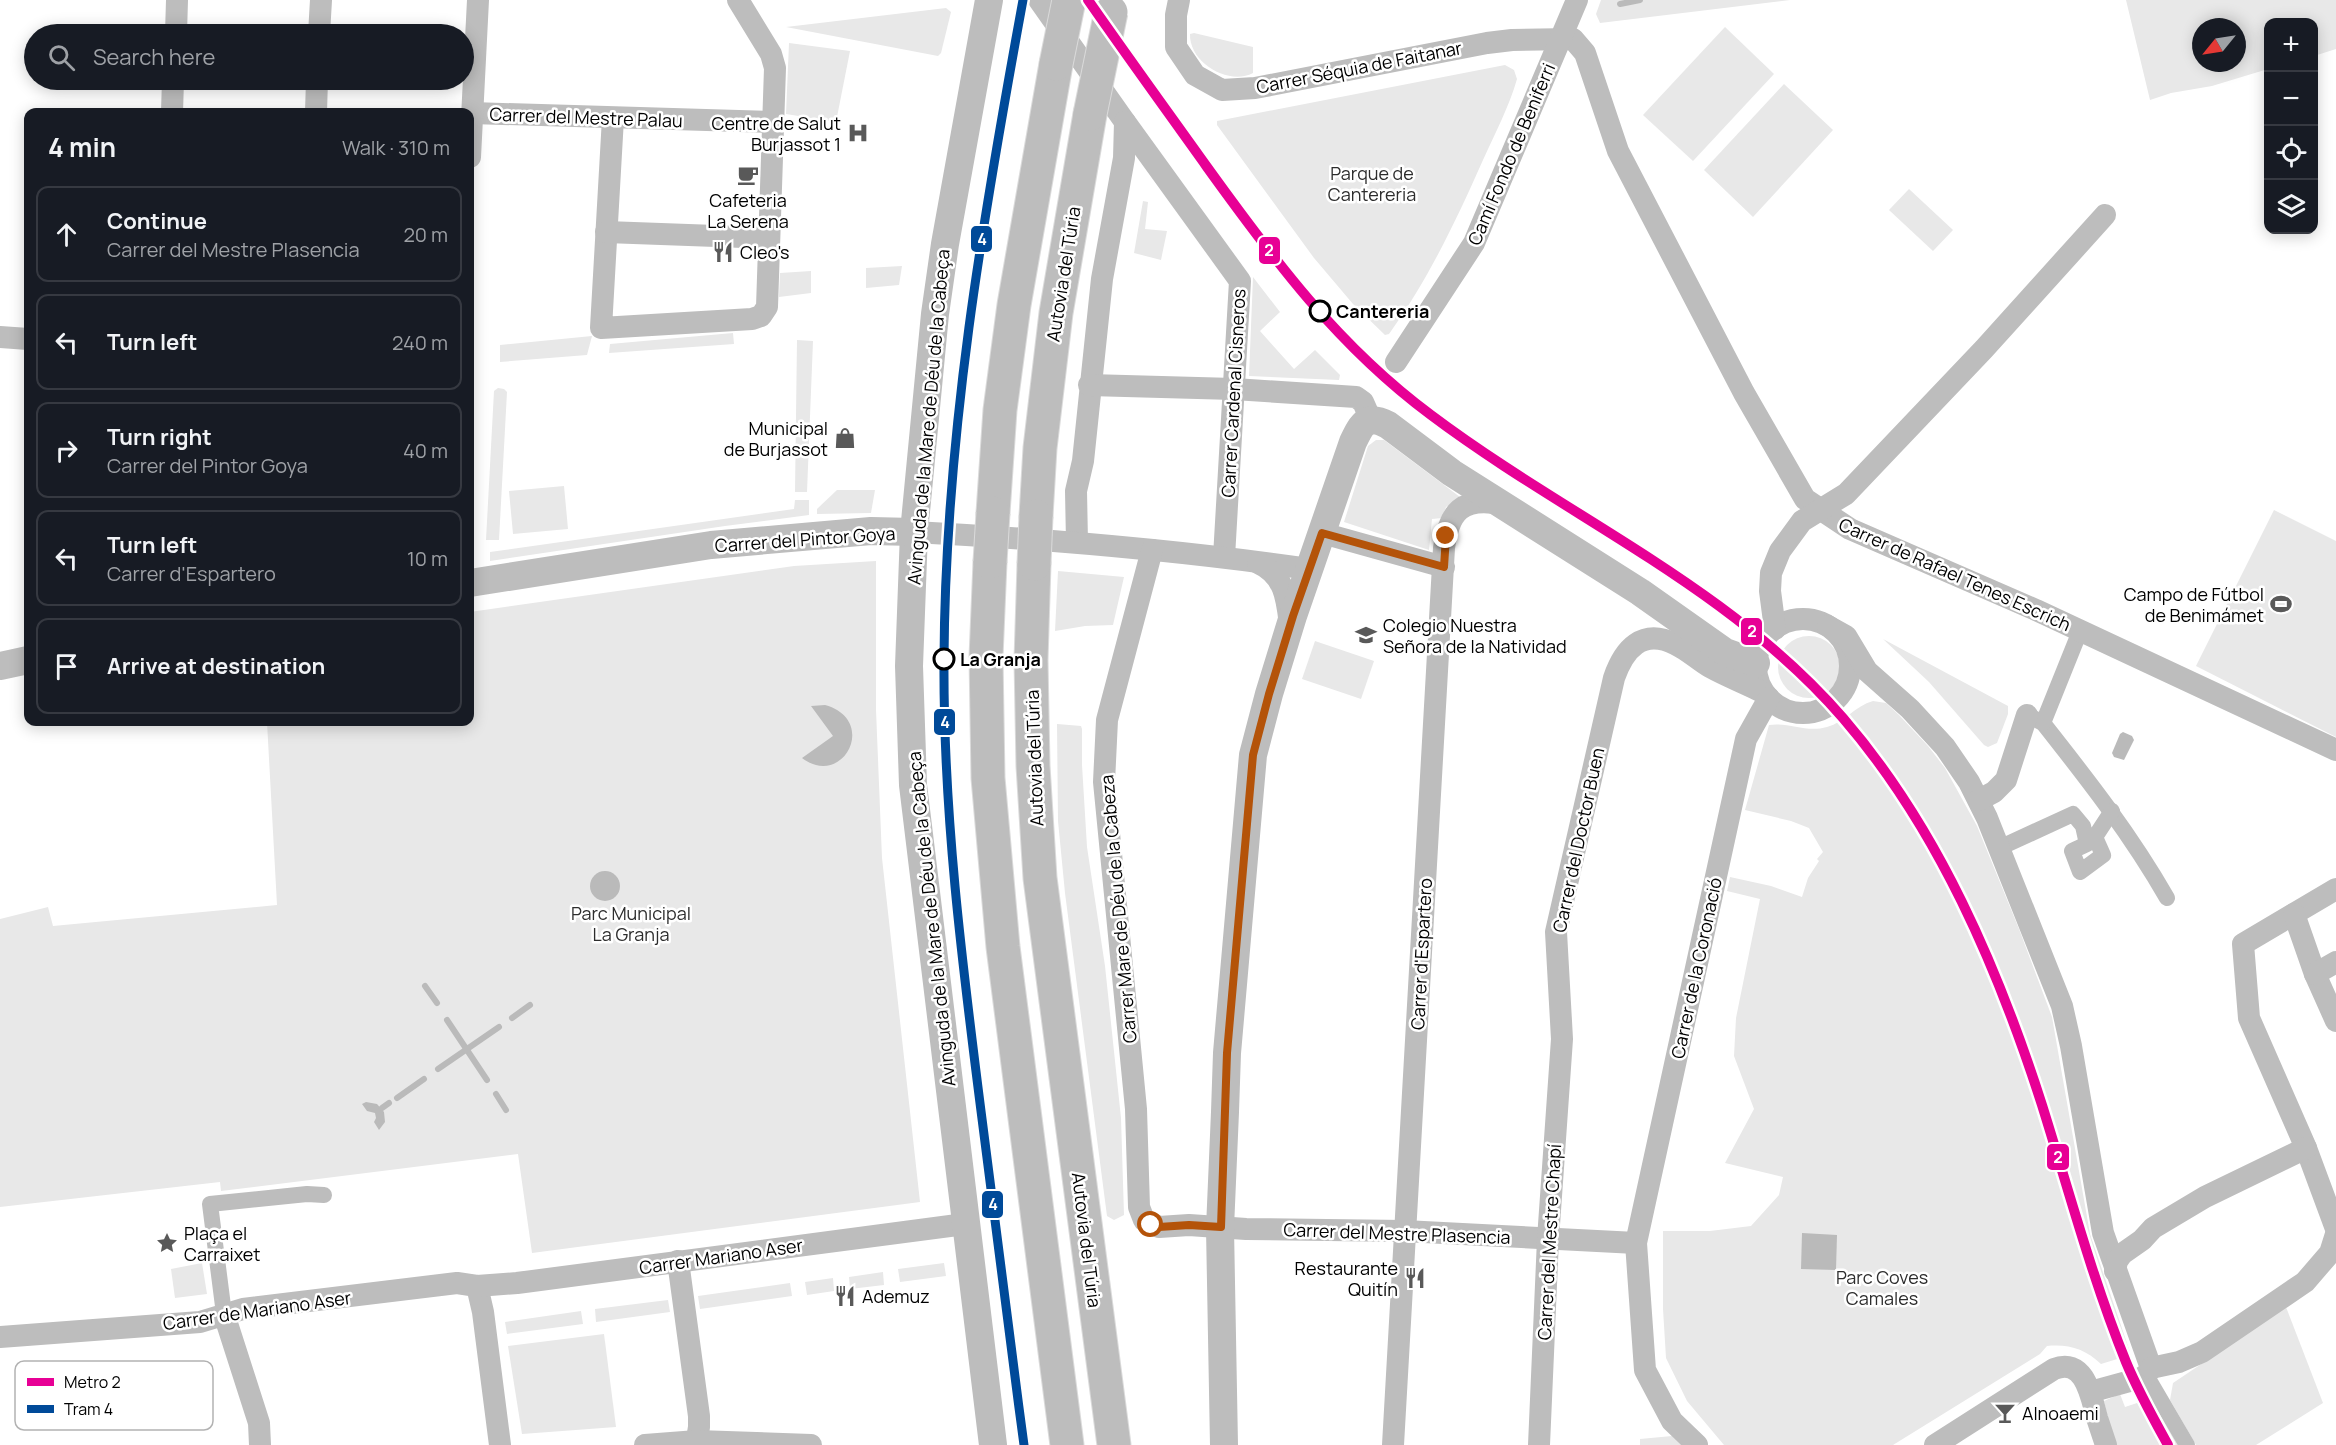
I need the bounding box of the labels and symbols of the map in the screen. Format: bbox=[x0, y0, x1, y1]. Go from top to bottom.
north arrow bbox=[2192, 18, 2246, 72]
street label: Carrer Séquia de Faitanar bbox=[1254, 35, 1464, 99]
street label: Camí Fondo de Beniferri bbox=[1462, 59, 1560, 249]
street label: Carrer del Mestre Palau bbox=[489, 102, 683, 132]
place label: Centre de Salut Burjassot 1 bbox=[712, 111, 841, 156]
hospital icon: Centre de Salut Burjassot 1 bbox=[846, 121, 870, 145]
park label: Parque de Cantereria bbox=[1328, 161, 1416, 206]
cafe icon: Cafeteria La Serena bbox=[736, 163, 760, 187]
place label: Cafeteria La Serena bbox=[707, 188, 789, 233]
street label: Autovia del Túria bbox=[1040, 205, 1086, 343]
line badge: 4 bbox=[970, 225, 993, 253]
text: 4 bbox=[977, 228, 987, 250]
line badge: 2 bbox=[1258, 236, 1281, 265]
text: 2 bbox=[1264, 239, 1274, 261]
restaurant icon: Cleo's bbox=[711, 240, 735, 264]
place label: Cleo's bbox=[740, 240, 790, 264]
street label: Avinguda de la Mare de Déu de la Cabeça bbox=[901, 248, 955, 586]
street label: Carrer Cardenal Cisneros bbox=[1216, 288, 1250, 498]
place label: Cantereria bbox=[1336, 299, 1430, 323]
marker: Cantereria bbox=[1309, 300, 1331, 322]
place label: Municipal de Burjassot bbox=[724, 416, 828, 461]
shop icon: Municipal de Burjassot bbox=[833, 426, 857, 450]
street label: Carrer de Rafael Tenes Escrich bbox=[1835, 512, 2075, 636]
street label: Carrer del Pintor Goya bbox=[714, 521, 896, 557]
route end bbox=[1432, 522, 1458, 548]
place label: Campo de Fútbol de Benimámet bbox=[2124, 582, 2264, 627]
sports icon: Campo de Fútbol de Benimámet bbox=[2269, 592, 2293, 616]
place label: Colegio Nuestra Señora de la Natividad bbox=[1383, 613, 1567, 658]
line badge: 2 bbox=[1740, 617, 1763, 646]
text: 2 bbox=[1747, 620, 1757, 642]
school or university icon: Colegio Nuestra Señora de la Natividad bbox=[1354, 623, 1378, 647]
place label: La Granja bbox=[960, 647, 1041, 671]
marker: La Granja bbox=[933, 648, 955, 670]
street label: Autovia del Túria bbox=[1020, 689, 1048, 827]
line badge: 4 bbox=[933, 708, 956, 736]
text: 4 bbox=[940, 711, 950, 733]
street label: Carrer del Doctor Buen bbox=[1547, 745, 1609, 935]
street label: Avinguda de la Mare de Déu de la Cabeça bbox=[901, 750, 961, 1088]
street label: Carrer Mare de Déu de la Cabeza bbox=[1094, 774, 1142, 1044]
street label: Carrer de la Coronació bbox=[1665, 875, 1727, 1061]
street label: Carrer d'Espartero bbox=[1405, 877, 1437, 1031]
park label: Parc Municipal La Granja bbox=[571, 901, 691, 946]
street label: Carrer del Mestre Chapí bbox=[1532, 1143, 1566, 1341]
line badge: 2 bbox=[2046, 1143, 2070, 1171]
text: 2 bbox=[2053, 1146, 2063, 1168]
street label: Autovia del Túria bbox=[1067, 1171, 1107, 1309]
line badge: 4 bbox=[981, 1190, 1004, 1219]
text: 4 bbox=[988, 1193, 998, 1215]
route start bbox=[1137, 1211, 1163, 1237]
street label: Carrer del Mestre Plasencia bbox=[1283, 1217, 1511, 1249]
place label: Plaça el Carraixet bbox=[184, 1221, 261, 1266]
place icon: Plaça el Carraixet bbox=[155, 1231, 179, 1255]
street label: Carrer Mariano Aser bbox=[638, 1233, 805, 1279]
place label: Restaurante Quitín bbox=[1295, 1256, 1398, 1301]
park label: Parc Coves Camales bbox=[1836, 1265, 1928, 1310]
restaurant icon: Restaurante Quitín bbox=[1403, 1266, 1427, 1290]
restaurant icon: Ademuz bbox=[833, 1284, 857, 1308]
place label: Ademuz bbox=[862, 1284, 930, 1308]
street label: Carrer de Mariano Aser bbox=[161, 1285, 353, 1335]
legend bbox=[15, 1361, 213, 1430]
text: Metro 2 bbox=[64, 1371, 121, 1393]
text: Tram 4 bbox=[64, 1398, 113, 1420]
bar icon: Alnoaemi bbox=[1993, 1401, 2017, 1425]
place label: Alnoaemi bbox=[2022, 1401, 2099, 1425]

